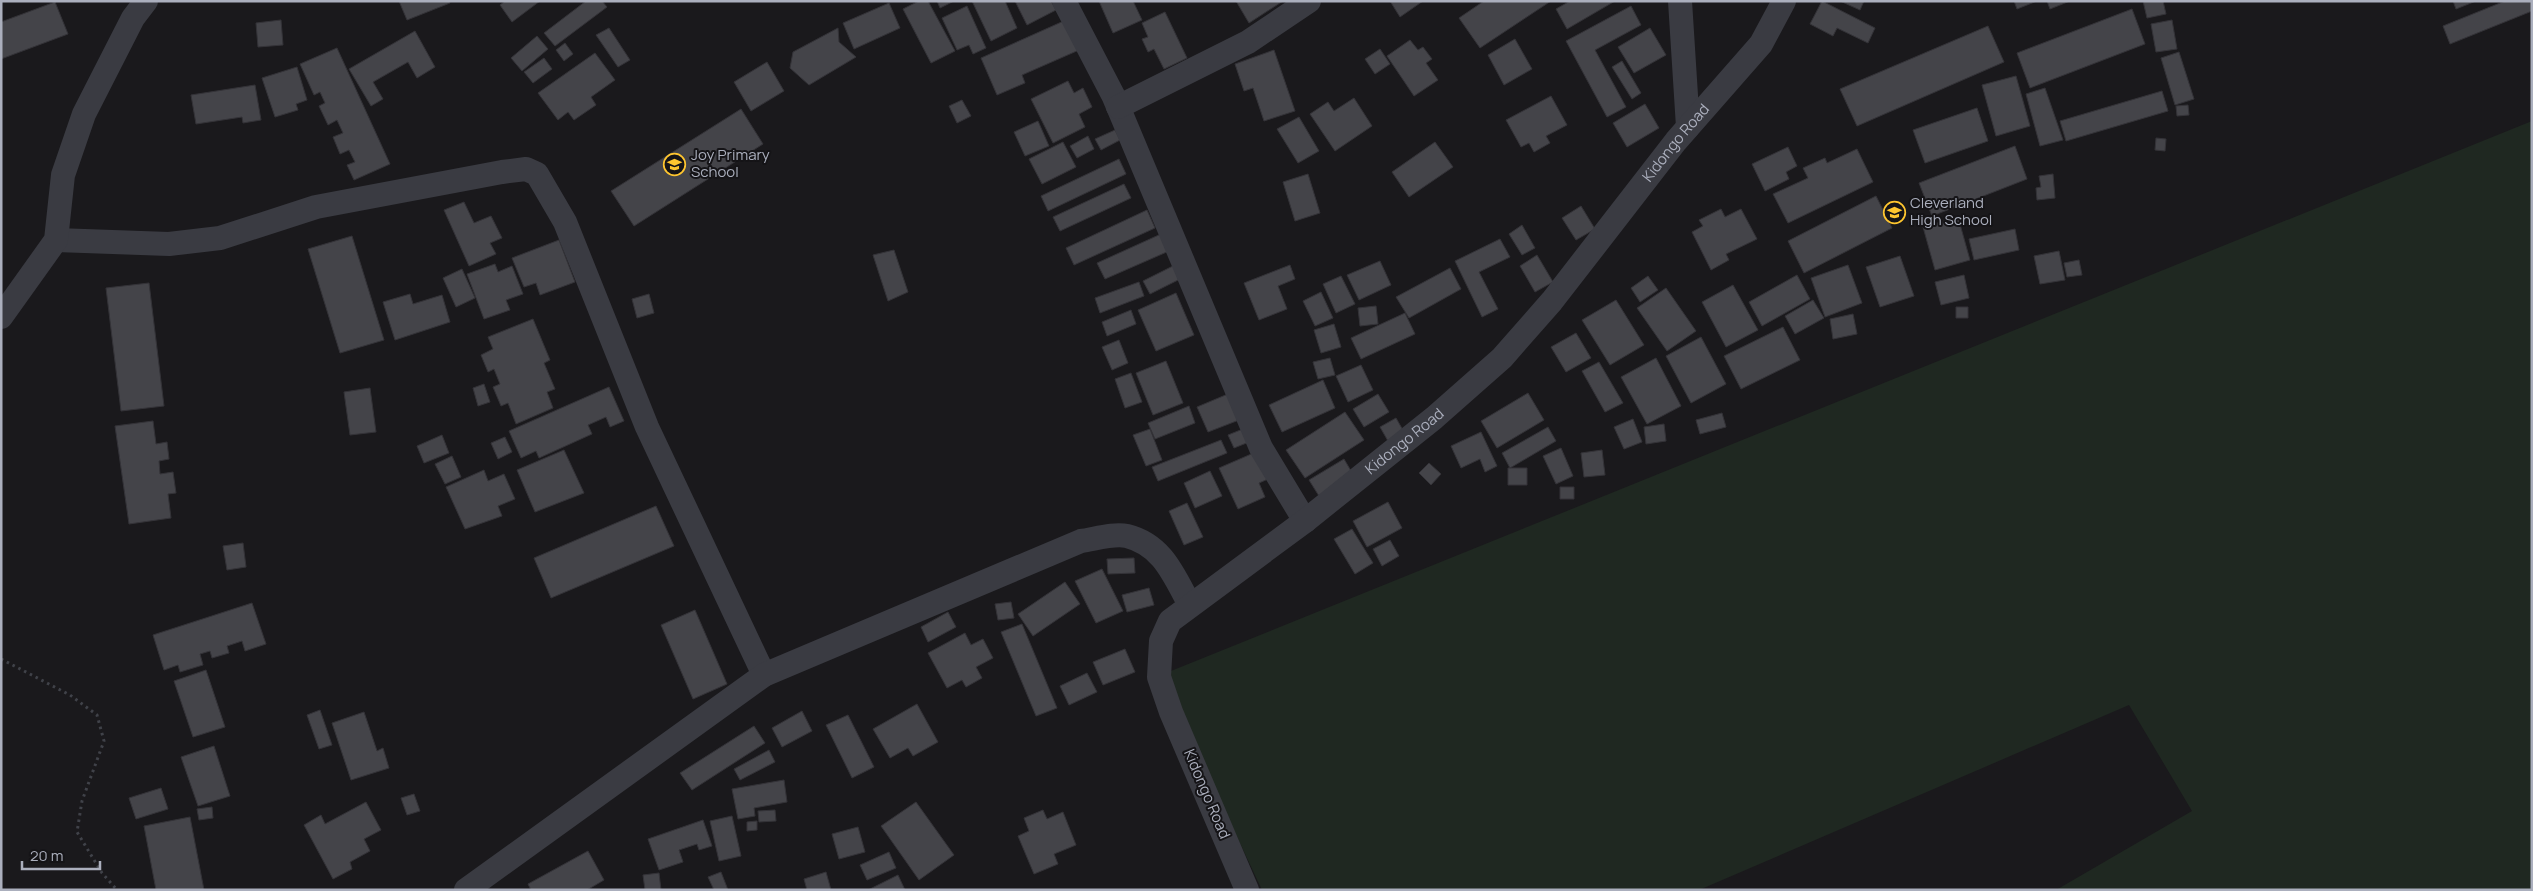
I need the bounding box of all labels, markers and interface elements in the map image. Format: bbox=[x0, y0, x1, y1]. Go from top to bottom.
street label: Kidongo Road bbox=[1637, 99, 1714, 186]
place label: Joy Primary School bbox=[691, 144, 770, 182]
school or university icon: Joy Primary School bbox=[663, 152, 687, 176]
place label: Cleverland High School bbox=[1910, 192, 1992, 230]
school or university icon: Cleverland High School bbox=[1882, 200, 1906, 224]
street label: Kidongo Road bbox=[1360, 403, 1448, 479]
street label: Kidongo Road bbox=[1179, 746, 1236, 842]
scale bar bbox=[22, 838, 100, 870]
text: 20 m bbox=[30, 845, 63, 866]

